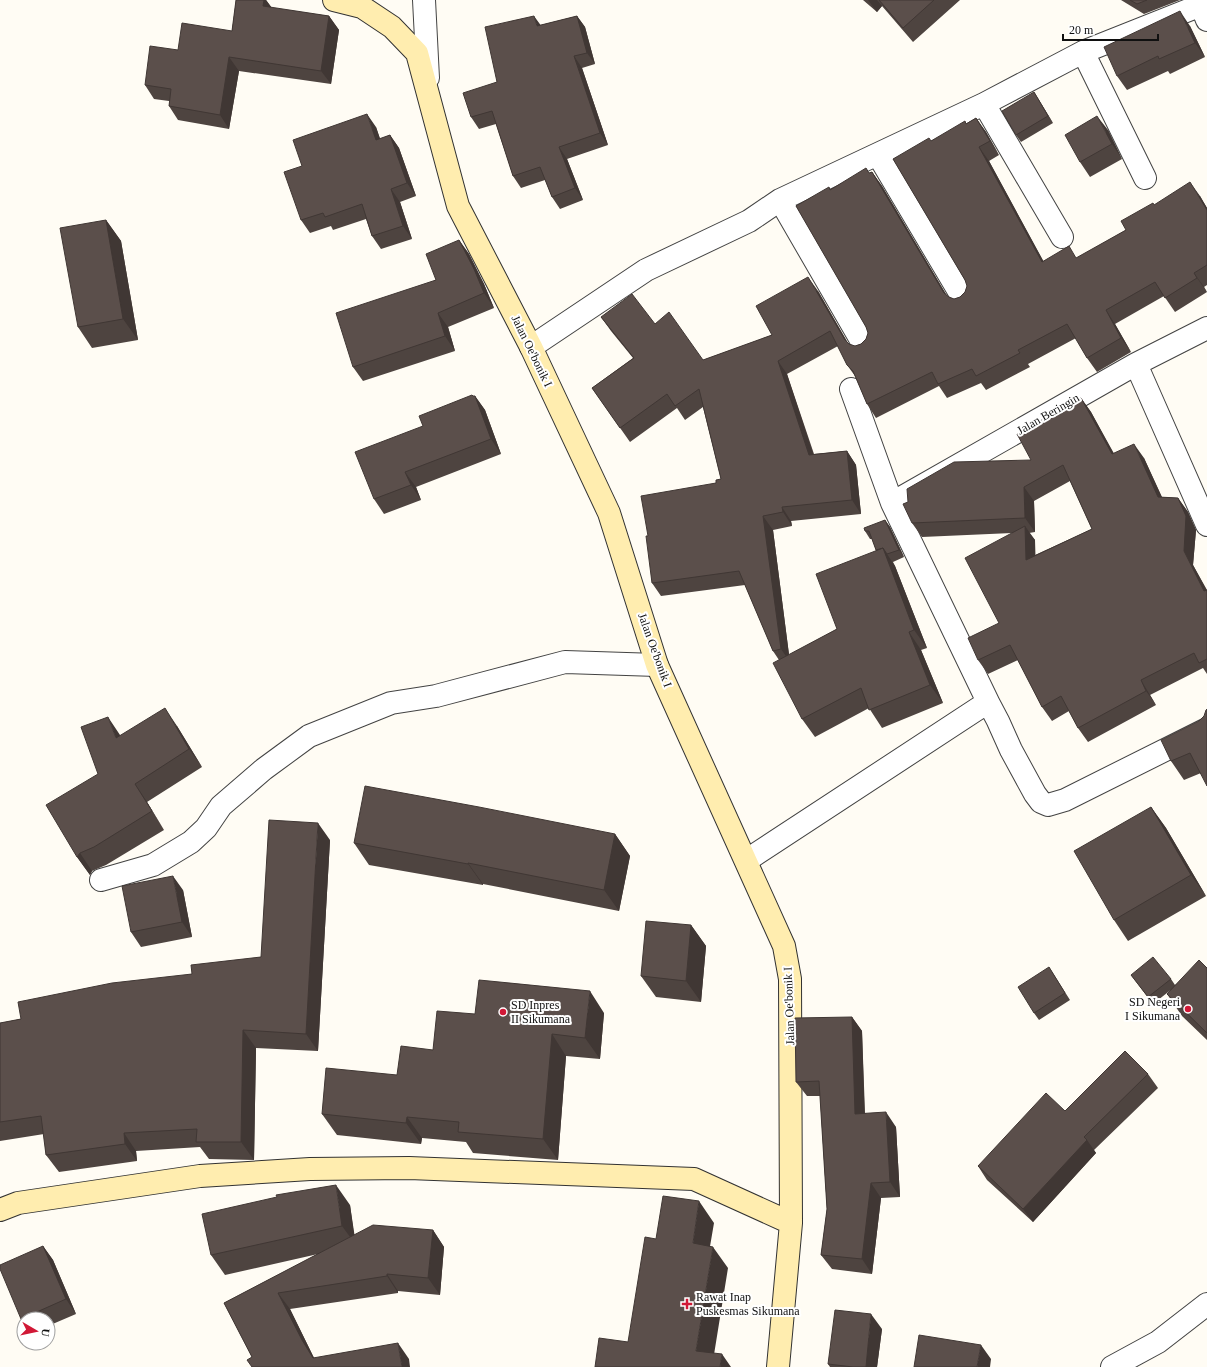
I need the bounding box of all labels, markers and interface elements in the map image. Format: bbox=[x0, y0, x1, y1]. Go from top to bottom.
scale bar bbox=[1063, 16, 1158, 42]
text: 20 m bbox=[1069, 23, 1094, 37]
street label: Jalan Oe'bonik I bbox=[509, 313, 555, 389]
street label: Jalan Beringin bbox=[1014, 391, 1082, 437]
street label: Jalan Oe'bonik I bbox=[635, 611, 675, 689]
street label: Jalan Oe'bonik I bbox=[781, 967, 797, 1045]
place label: SD Negeri I Sikumana bbox=[1125, 995, 1181, 1023]
place label: SD Inpres II Sikumana bbox=[511, 998, 571, 1026]
marker: SD Negeri I Sikumana bbox=[1183, 1004, 1193, 1014]
marker: SD Inpres II Sikumana bbox=[498, 1007, 508, 1017]
place label: Rawat Inap Puskesmas Sikumana bbox=[696, 1290, 800, 1318]
marker: Rawat Inap Puskesmas Sikumana bbox=[681, 1298, 693, 1310]
north arrow bbox=[16, 1311, 56, 1351]
text: U bbox=[39, 1328, 52, 1337]

